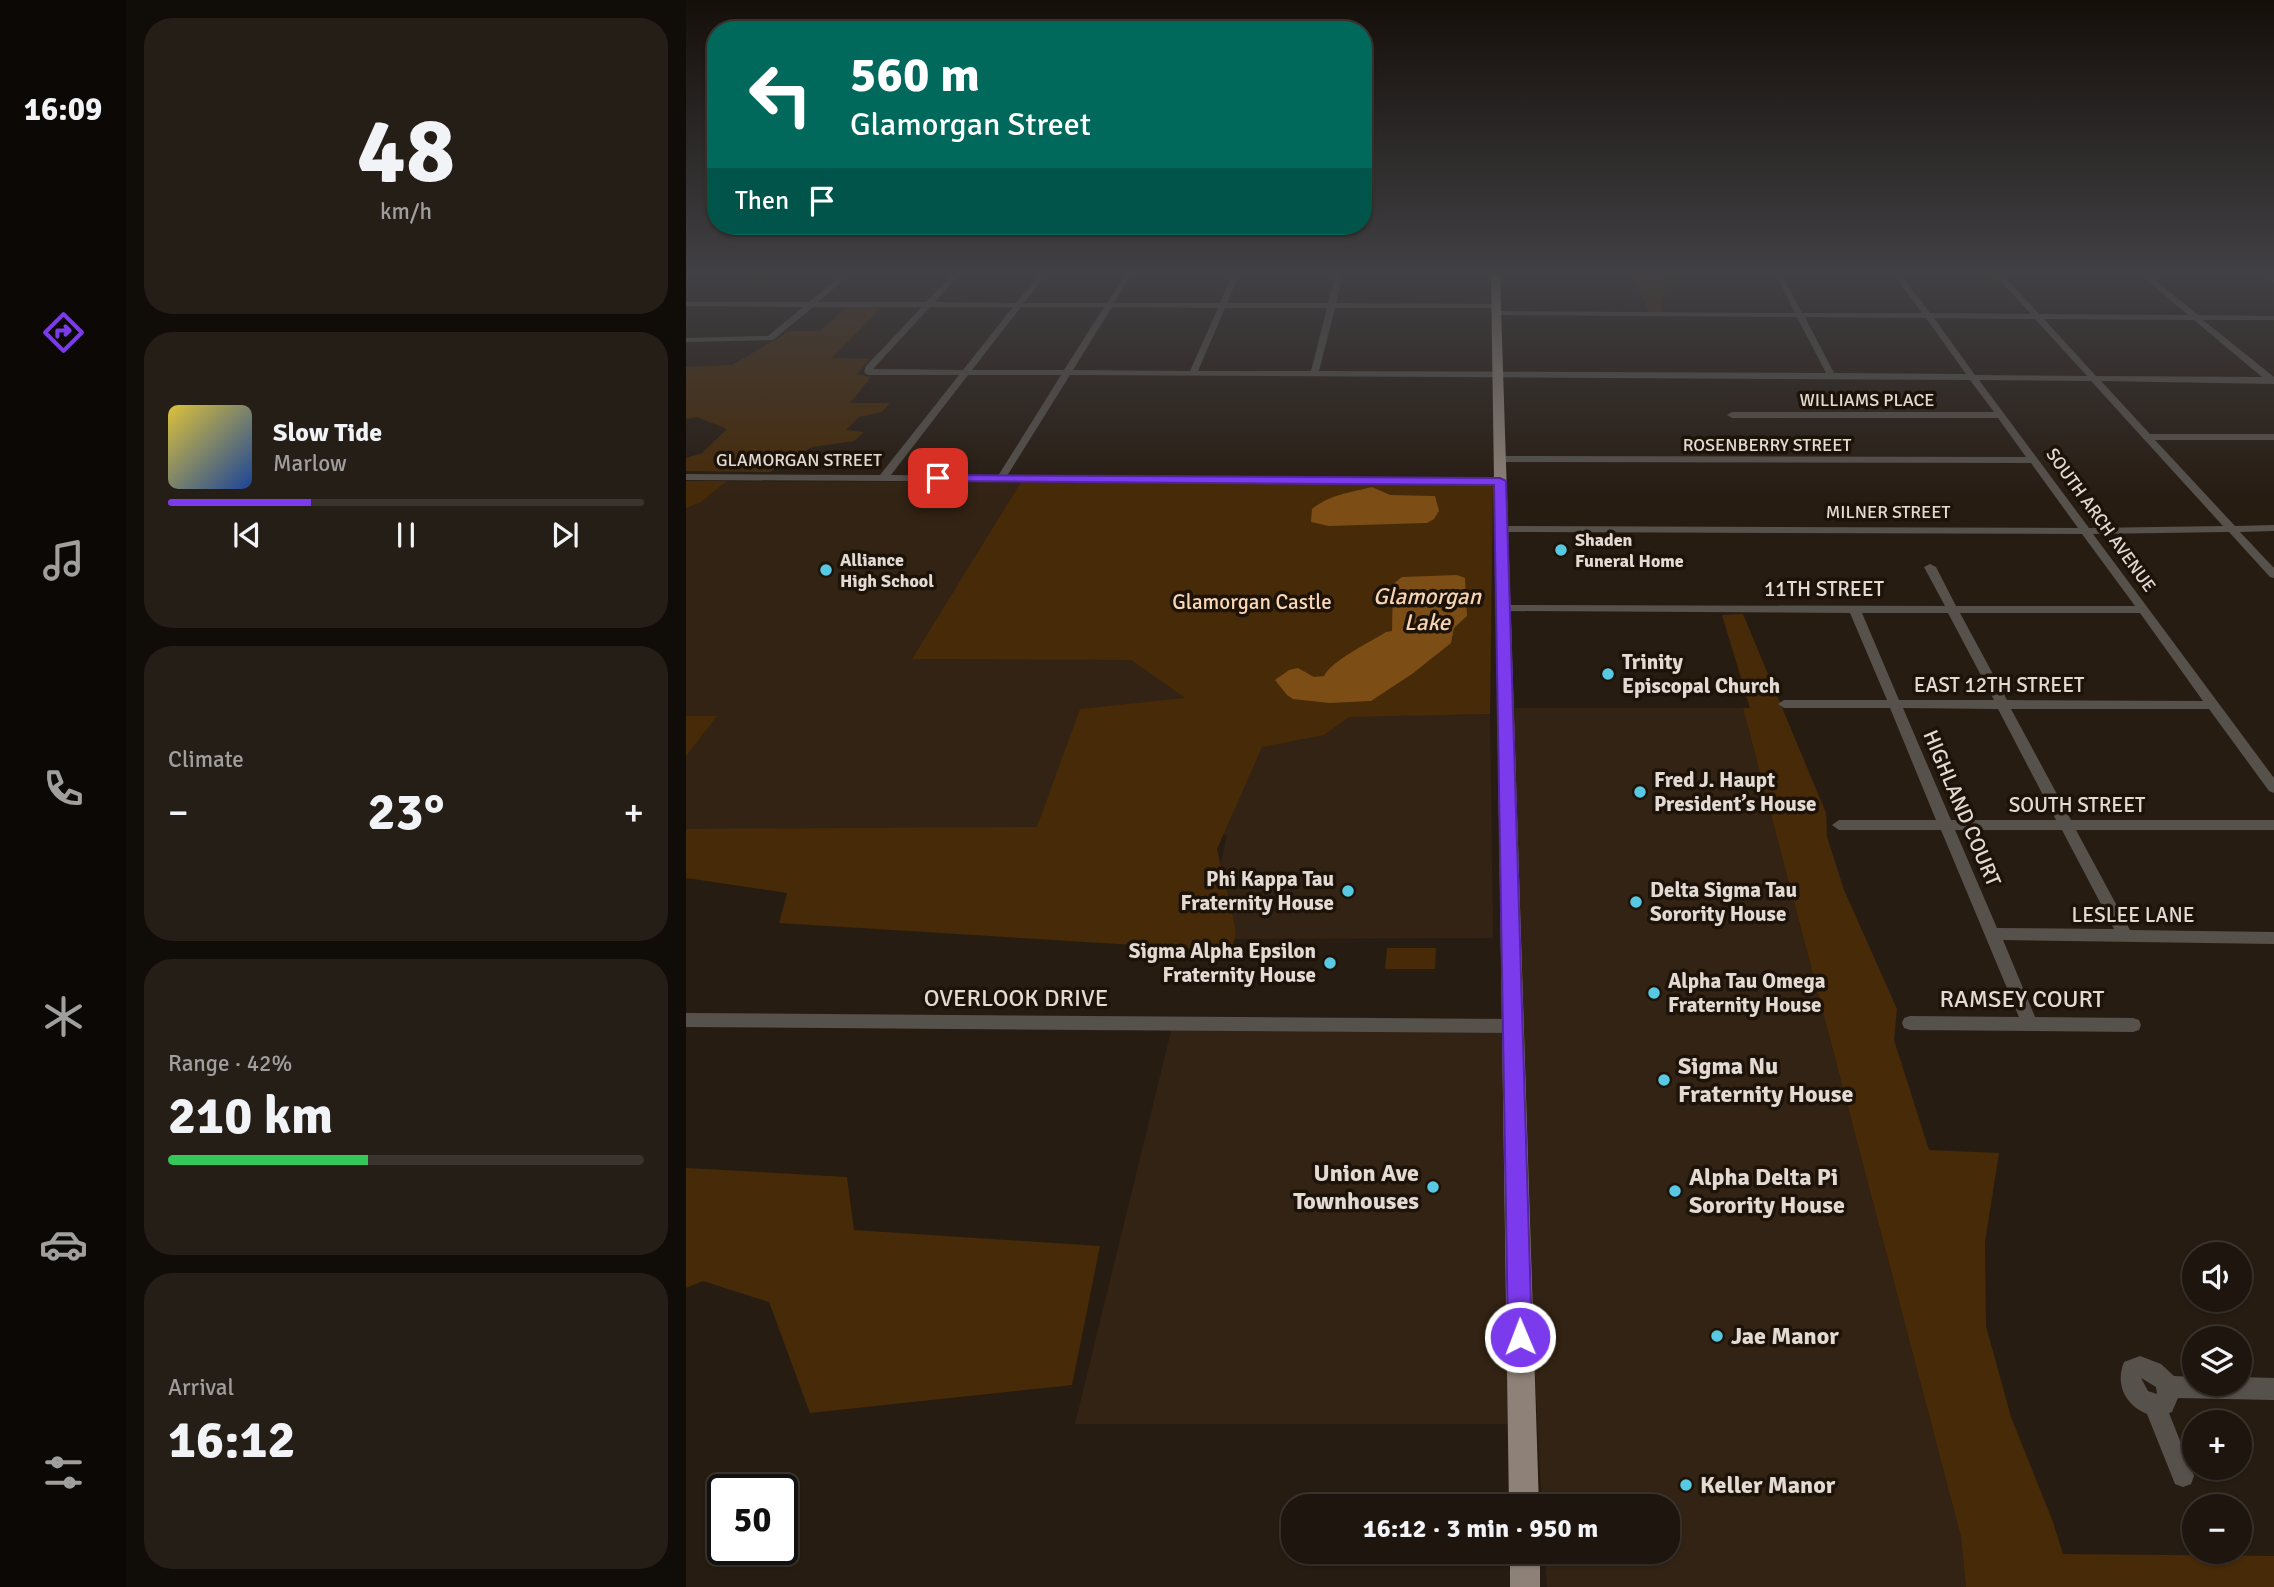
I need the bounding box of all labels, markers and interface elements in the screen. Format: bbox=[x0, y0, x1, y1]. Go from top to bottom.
text: 560 m bbox=[850, 45, 980, 105]
icon: left bbox=[735, 49, 826, 140]
text: 16:09 bbox=[24, 90, 102, 129]
text: 48 bbox=[357, 95, 455, 208]
text: Glamorgan Street bbox=[850, 105, 1091, 144]
icon: arrive bbox=[803, 182, 841, 220]
text: Then bbox=[735, 185, 789, 217]
text: km/h bbox=[380, 197, 432, 226]
icon: directions bbox=[39, 308, 88, 357]
street label: WILLIAMS PLACE bbox=[1799, 389, 1935, 411]
text: Slow Tide bbox=[273, 417, 382, 449]
street label: ROSENBERRY STREET bbox=[1683, 434, 1851, 456]
street label: SOUTH ARCH AVENUE bbox=[2041, 444, 2161, 596]
pin bbox=[908, 448, 968, 508]
text: Marlow bbox=[273, 449, 347, 478]
street label: GLAMORGAN STREET bbox=[716, 449, 882, 471]
icon: arrive bbox=[919, 459, 957, 497]
street label: MILNER STREET bbox=[1826, 501, 1950, 523]
icon: previous bbox=[228, 516, 266, 554]
icon: pause bbox=[387, 516, 425, 554]
icon: next bbox=[546, 516, 584, 554]
place label: Shaden Funeral Home bbox=[1575, 529, 1684, 572]
icon: music bbox=[39, 536, 88, 585]
marker: Shaden Funeral Home bbox=[1553, 542, 1569, 558]
place label: Alliance High School bbox=[840, 549, 934, 592]
marker: Alliance High School bbox=[818, 562, 834, 578]
street label: 11TH STREET bbox=[1764, 576, 1885, 602]
water label: Glamorgan Lake bbox=[1373, 582, 1483, 637]
park label: Glamorgan Castle bbox=[1172, 589, 1332, 615]
place label: Trinity Episcopal Church bbox=[1622, 649, 1780, 699]
marker: Trinity Episcopal Church bbox=[1600, 666, 1616, 682]
street label: EAST 12TH STREET bbox=[1914, 672, 2085, 698]
street label: HIGHLAND COURT bbox=[1917, 726, 2007, 891]
text: Climate bbox=[168, 745, 244, 774]
icon: phone bbox=[39, 764, 88, 813]
place label: Fred J. Haupt President’s House bbox=[1654, 767, 1816, 817]
text: 23° bbox=[368, 780, 444, 844]
marker: Fred J. Haupt President’s House bbox=[1632, 784, 1648, 800]
text: − bbox=[168, 789, 189, 836]
text: + bbox=[623, 789, 644, 836]
street label: SOUTH STREET bbox=[2009, 792, 2146, 818]
place label: Phi Kappa Tau Fraternity House bbox=[1181, 866, 1334, 916]
place label: Delta Sigma Tau Sorority House bbox=[1650, 877, 1797, 927]
marker: Phi Kappa Tau Fraternity House bbox=[1340, 883, 1356, 899]
marker: Delta Sigma Tau Sorority House bbox=[1628, 894, 1644, 910]
street label: LESLEE LANE bbox=[2071, 902, 2195, 928]
place label: Sigma Alpha Epsilon Fraternity House bbox=[1129, 938, 1316, 988]
marker: Sigma Alpha Epsilon Fraternity House bbox=[1322, 955, 1338, 971]
place label: Alpha Tau Omega Fraternity House bbox=[1668, 968, 1826, 1018]
street label: OVERLOOK DRIVE bbox=[924, 983, 1108, 1013]
street label: RAMSEY COURT bbox=[1940, 984, 2105, 1014]
marker: Alpha Tau Omega Fraternity House bbox=[1646, 985, 1662, 1001]
icon: climate bbox=[39, 992, 88, 1041]
text: Range · 42% bbox=[168, 1049, 292, 1078]
place label: Sigma Nu Fraternity House bbox=[1678, 1051, 1853, 1109]
marker: Sigma Nu Fraternity House bbox=[1656, 1072, 1672, 1088]
text: 210 km bbox=[168, 1084, 333, 1148]
place label: Union Ave Townhouses bbox=[1293, 1158, 1419, 1216]
place label: Alpha Delta Pi Sorority House bbox=[1689, 1162, 1845, 1220]
marker: Union Ave Townhouses bbox=[1425, 1179, 1441, 1195]
marker: Alpha Delta Pi Sorority House bbox=[1667, 1183, 1683, 1199]
icon: car bbox=[39, 1220, 88, 1269]
map controls bbox=[2182, 1242, 2252, 1564]
button: sound bbox=[2182, 1242, 2252, 1312]
position arrow bbox=[1483, 1300, 1557, 1374]
place label: Jae Manor bbox=[1731, 1321, 1839, 1351]
button: layers bbox=[2182, 1326, 2252, 1396]
marker: Jae Manor bbox=[1709, 1328, 1725, 1344]
text: Arrival bbox=[168, 1373, 234, 1402]
text: 16:12 bbox=[168, 1408, 296, 1472]
button: + bbox=[2182, 1410, 2252, 1480]
icon: filters bbox=[39, 1448, 88, 1497]
place label: Keller Manor bbox=[1700, 1470, 1836, 1500]
speed limit sign: 50 bbox=[707, 1474, 798, 1565]
marker: Keller Manor bbox=[1678, 1477, 1694, 1493]
button: − bbox=[2182, 1494, 2252, 1564]
text: 16:12 · 3 min · 950 m bbox=[1363, 1513, 1598, 1545]

